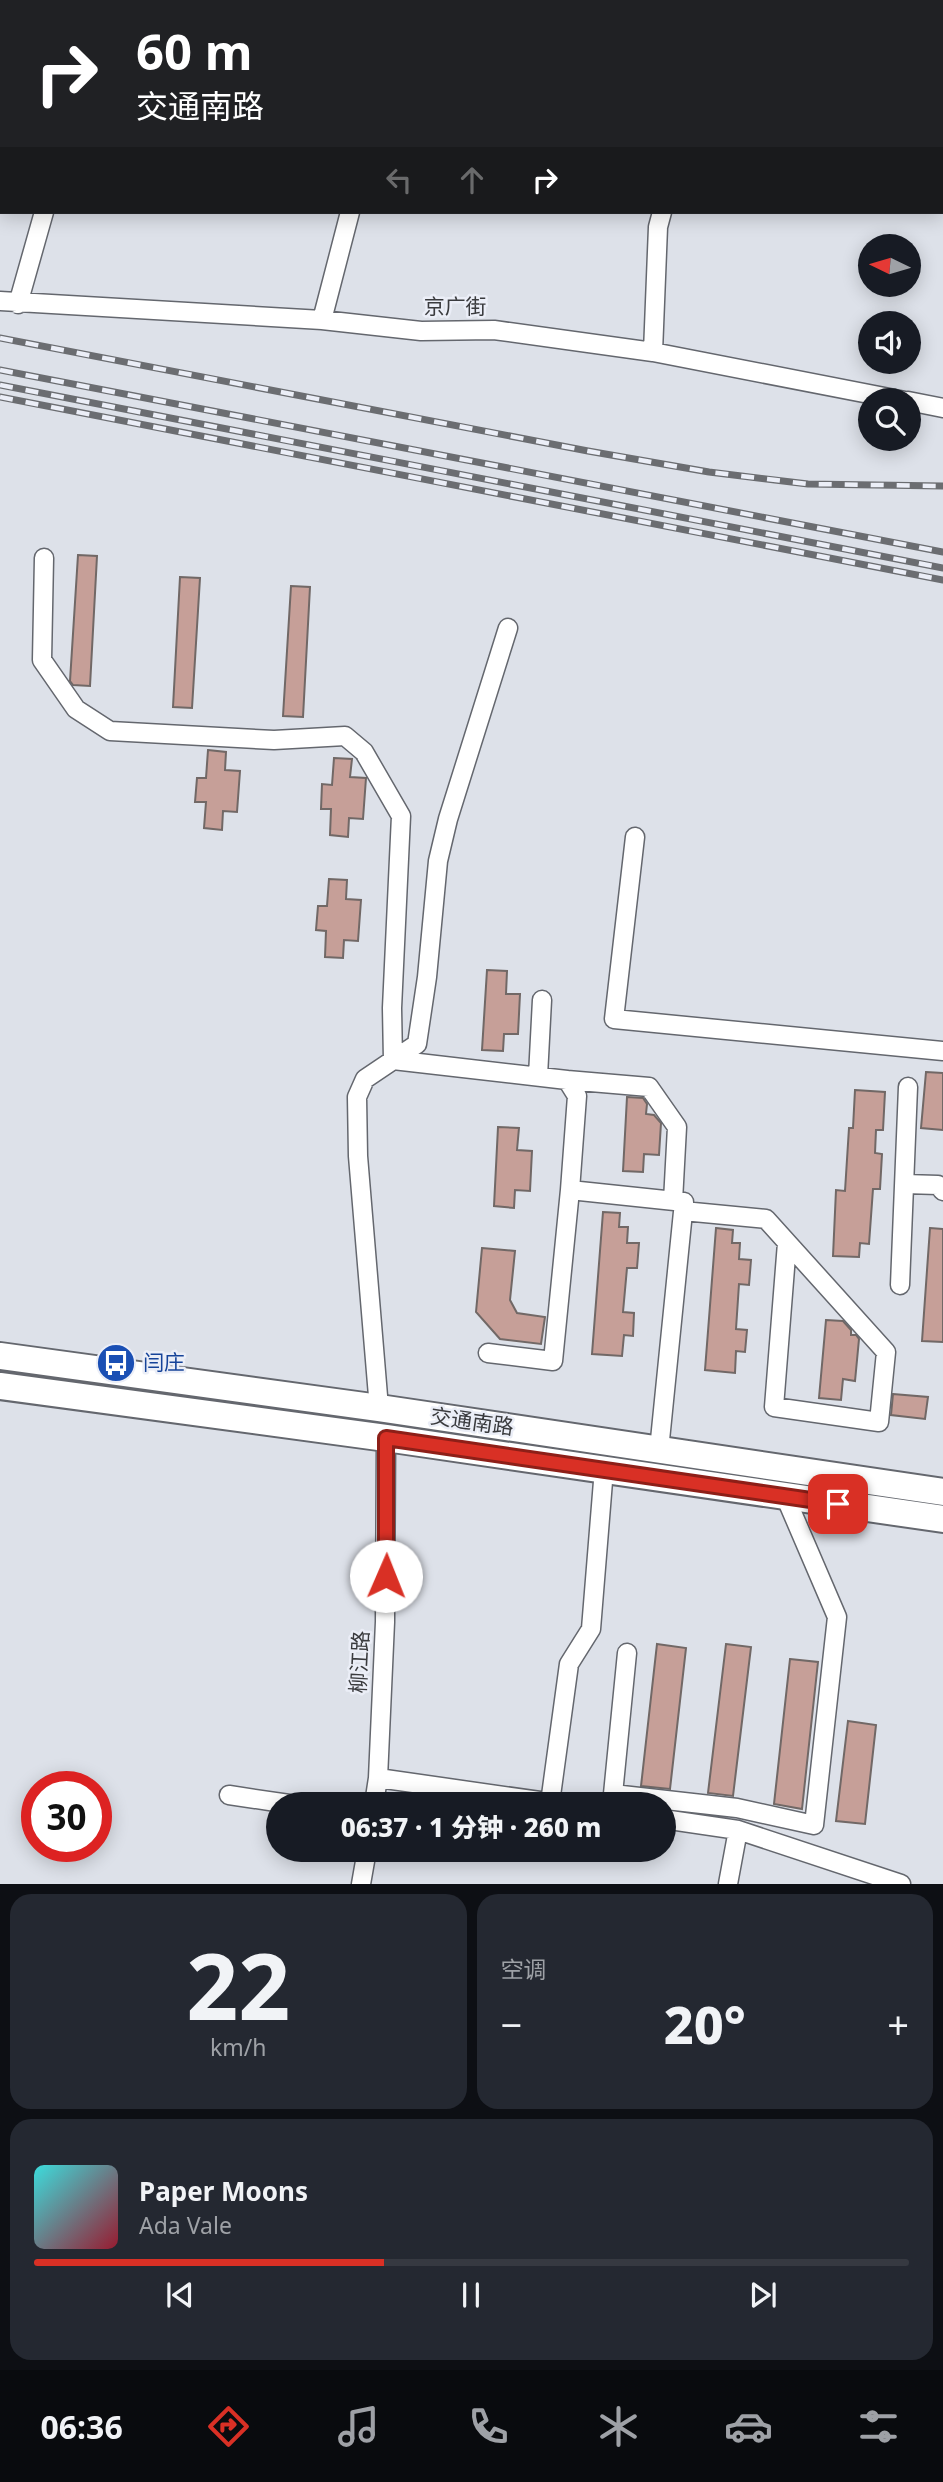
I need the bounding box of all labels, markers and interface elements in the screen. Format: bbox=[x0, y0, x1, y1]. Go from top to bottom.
text: 60 m bbox=[136, 18, 253, 84]
icon: right bbox=[21, 28, 112, 119]
text: 交通南路 bbox=[136, 84, 264, 127]
icon: left bbox=[380, 161, 418, 199]
icon: ahead bbox=[453, 161, 491, 199]
icon: right bbox=[526, 161, 564, 199]
north arrow bbox=[858, 234, 920, 298]
map controls bbox=[858, 234, 921, 451]
street label: 京广街 bbox=[424, 292, 487, 320]
button: sound bbox=[858, 311, 921, 374]
button: search bbox=[858, 388, 921, 451]
bus stop icon: 闫庄 bbox=[95, 1342, 137, 1384]
place label: 闫庄 bbox=[143, 1348, 185, 1376]
street label: 交通南路 bbox=[429, 1401, 516, 1441]
pin bbox=[808, 1474, 868, 1534]
icon: arrive bbox=[819, 1485, 857, 1523]
position arrow bbox=[349, 1539, 423, 1613]
street label: 柳江路 bbox=[343, 1630, 375, 1694]
speed limit sign: 30 bbox=[21, 1771, 112, 1862]
text: 06:37 · 1 分钟 · 260 m bbox=[341, 1809, 601, 1845]
text: 22 bbox=[186, 1923, 290, 2047]
text: 空调 bbox=[501, 1953, 547, 1985]
text: 20° bbox=[664, 1988, 746, 2059]
text: − bbox=[501, 1998, 522, 2050]
text: + bbox=[887, 1998, 909, 2050]
text: km/h bbox=[210, 2031, 267, 2063]
text: Paper Moons bbox=[139, 2173, 308, 2209]
text: Ada Vale bbox=[139, 2209, 232, 2241]
icon: previous bbox=[161, 2276, 199, 2314]
icon: pause bbox=[452, 2276, 490, 2314]
icon: next bbox=[744, 2276, 782, 2314]
icon: directions bbox=[204, 2402, 253, 2451]
icon: music bbox=[334, 2402, 383, 2451]
icon: phone bbox=[464, 2402, 513, 2451]
icon: climate bbox=[594, 2402, 643, 2451]
icon: car bbox=[724, 2402, 773, 2451]
icon: filters bbox=[854, 2402, 903, 2451]
text: 06:36 bbox=[40, 2405, 123, 2448]

